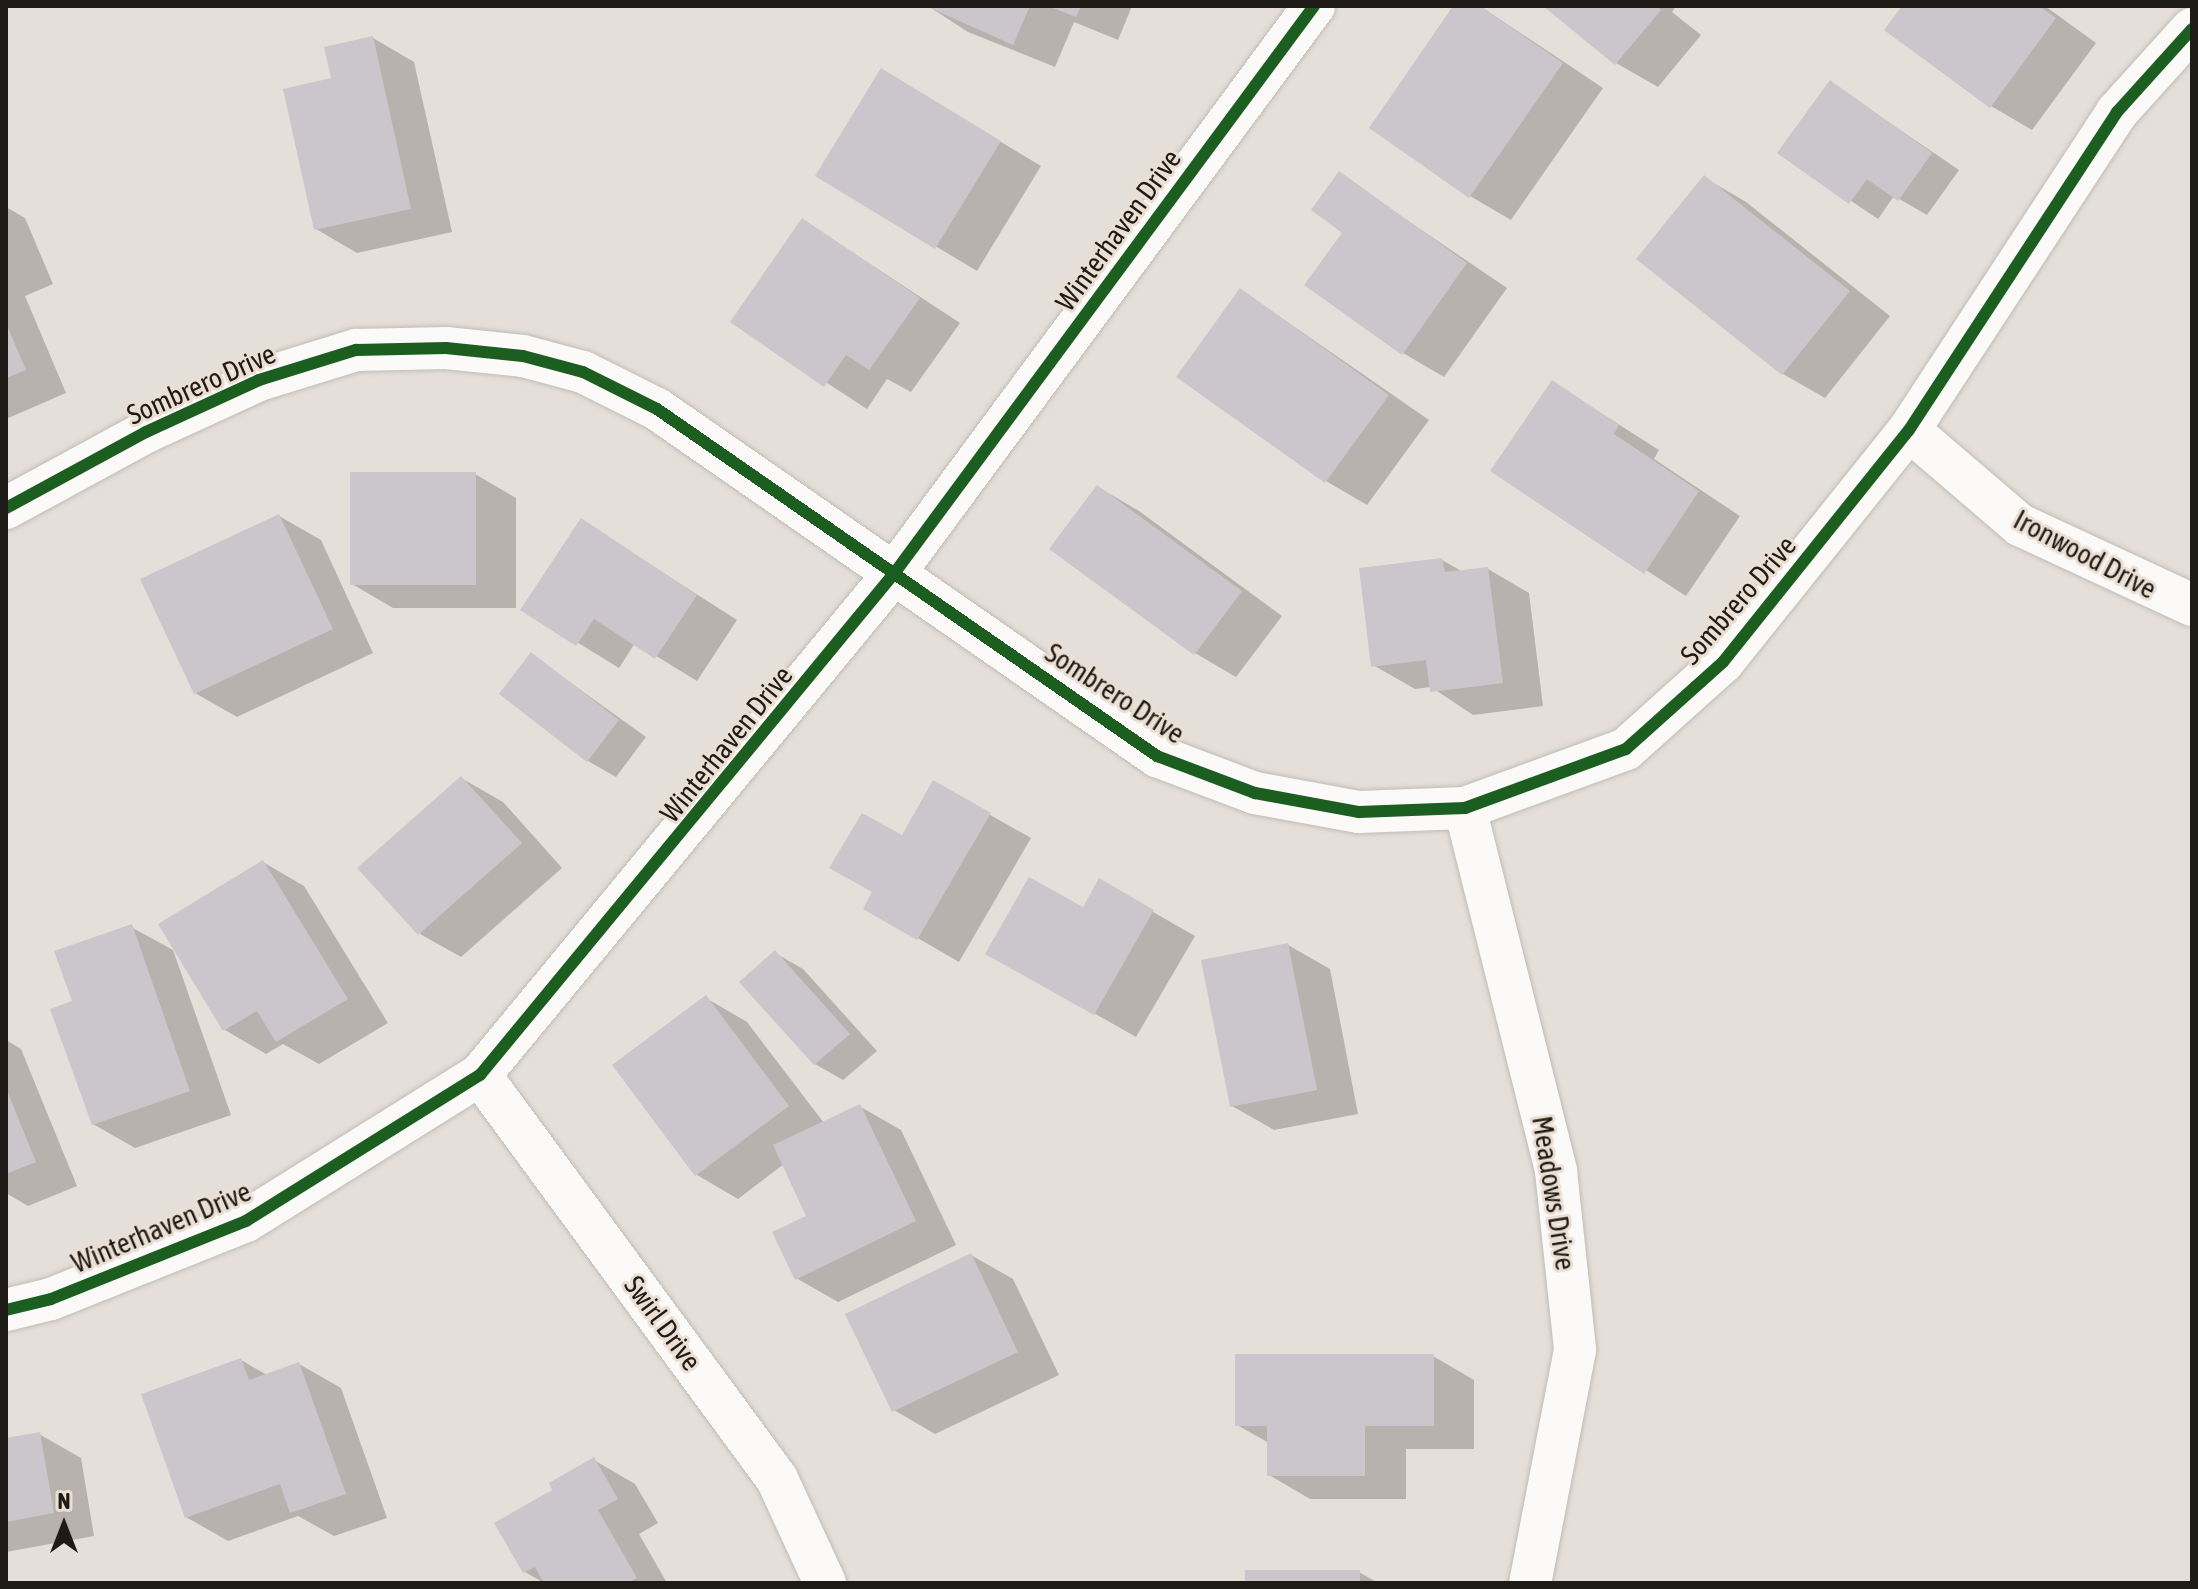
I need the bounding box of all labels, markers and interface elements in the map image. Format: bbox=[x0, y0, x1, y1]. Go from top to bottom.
street label: Winterhaven Drive bbox=[1048, 143, 1188, 317]
street label: Sombrero Drive bbox=[122, 336, 280, 432]
street label: Ironwood Drive bbox=[2008, 502, 2162, 606]
street label: Sombrero Drive bbox=[1673, 529, 1803, 671]
street label: Sombrero Drive bbox=[1039, 636, 1191, 750]
street label: Winterhaven Drive bbox=[653, 659, 799, 829]
street label: Meadows Drive bbox=[1525, 1114, 1583, 1272]
street label: Winterhaven Drive bbox=[66, 1174, 256, 1280]
street label: Swirl Drive bbox=[618, 1269, 708, 1377]
north arrow bbox=[24, 1485, 104, 1565]
text: N bbox=[58, 1488, 70, 1514]

